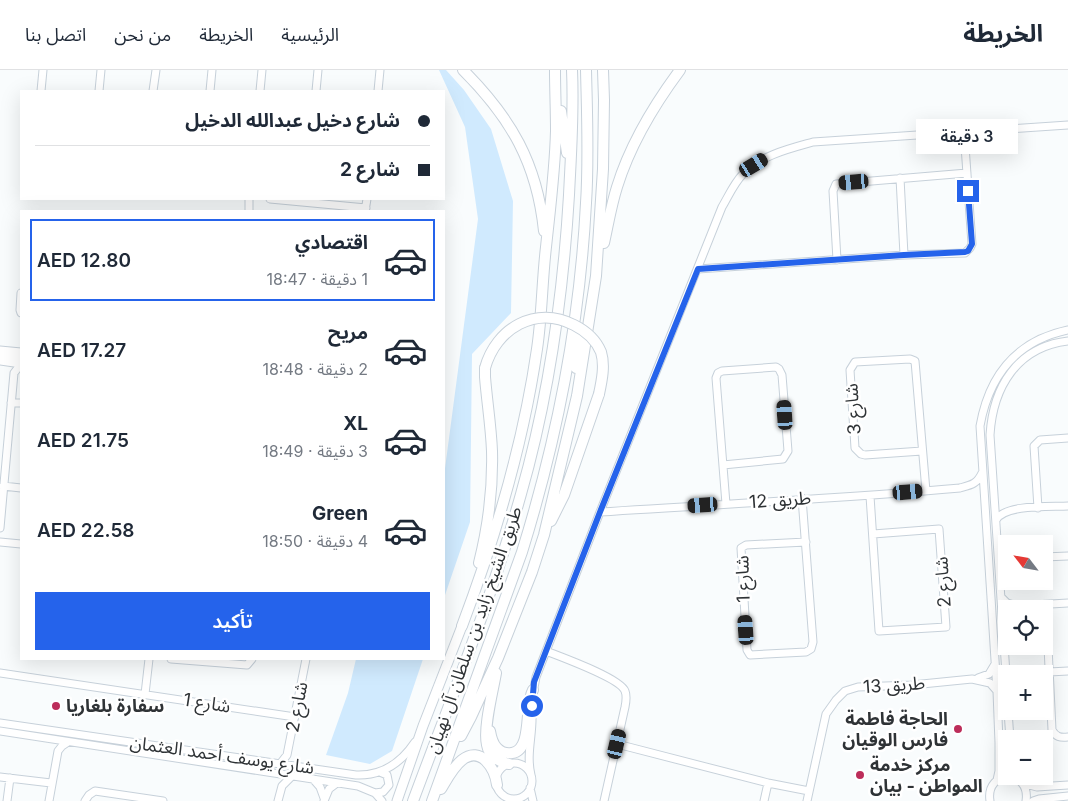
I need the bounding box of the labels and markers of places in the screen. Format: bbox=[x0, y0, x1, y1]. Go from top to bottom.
place label: سفارة بلغاريا bbox=[66, 695, 164, 717]
marker: سفارة بلغاريا bbox=[50, 700, 62, 712]
place label: الحاجة فاطمة فارس الوقيان bbox=[842, 708, 948, 751]
marker: الحاجة فاطمة فارس الوقيان bbox=[952, 723, 964, 735]
place label: مركز خدمة المواطن - بيان bbox=[870, 754, 983, 796]
marker: مركز خدمة المواطن - بيان bbox=[854, 769, 866, 781]

